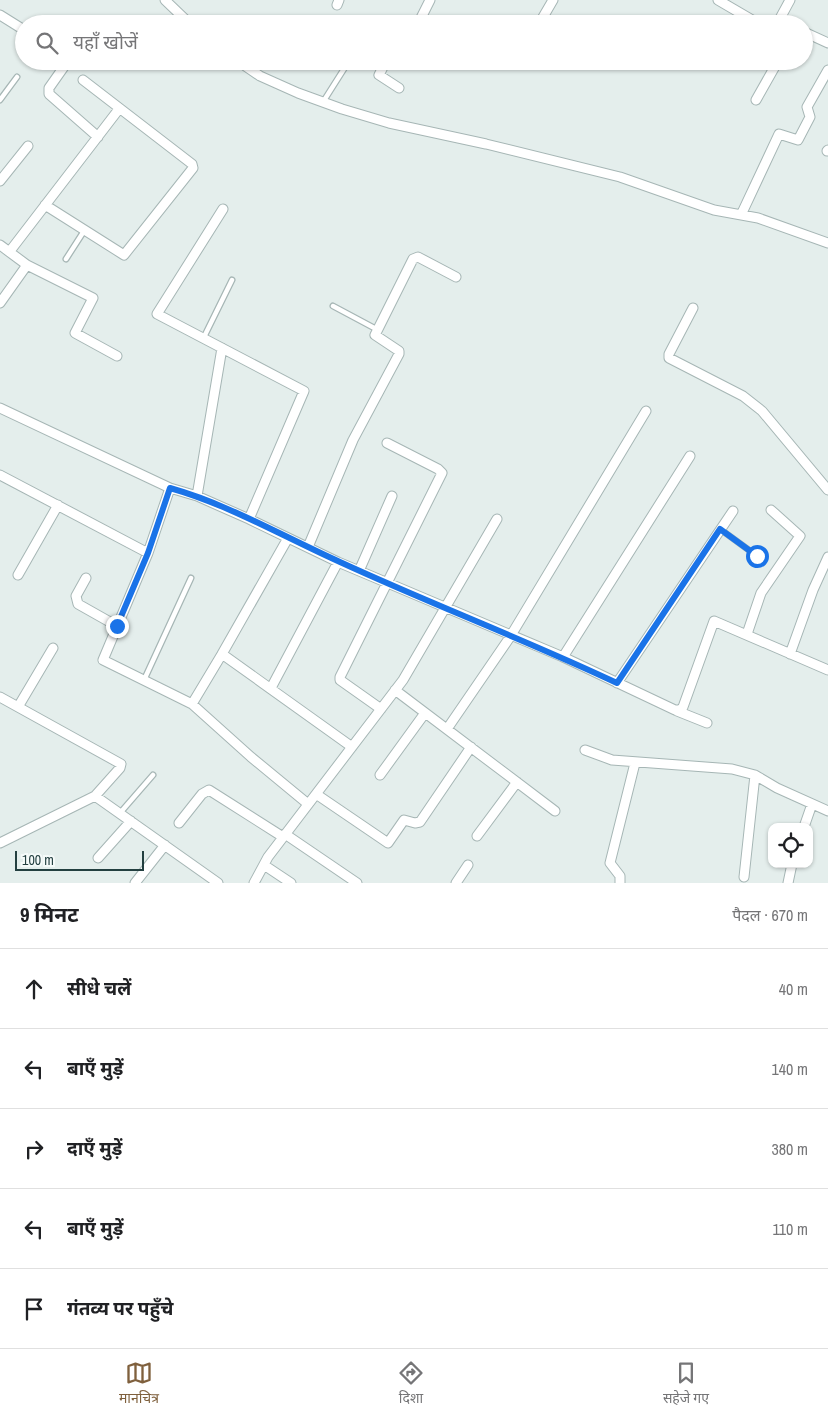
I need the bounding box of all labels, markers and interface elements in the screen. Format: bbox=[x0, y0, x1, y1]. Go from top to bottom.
search box bbox=[15, 15, 813, 70]
icon: search bbox=[33, 29, 61, 57]
text: यहाँ खोजें bbox=[73, 29, 138, 55]
route start bbox=[746, 545, 769, 568]
route end bbox=[106, 615, 129, 638]
map controls bbox=[768, 823, 813, 868]
button: locate bbox=[768, 823, 813, 868]
scale bar bbox=[15, 848, 144, 871]
text: 100 m bbox=[22, 851, 54, 869]
text: 9 मिनट bbox=[20, 900, 78, 929]
text: पैदल · 670 m bbox=[732, 904, 808, 926]
icon: ahead bbox=[20, 975, 48, 1003]
text: सीधे चलें bbox=[67, 975, 131, 1001]
text: 40 m bbox=[779, 978, 808, 1000]
icon: left bbox=[20, 1055, 48, 1083]
text: बाएँ मुड़ें bbox=[67, 1055, 123, 1081]
text: 140 m bbox=[772, 1058, 808, 1080]
icon: right bbox=[20, 1135, 48, 1163]
text: दाएँ मुड़ें bbox=[67, 1135, 122, 1161]
text: 380 m bbox=[772, 1138, 808, 1160]
icon: left bbox=[20, 1215, 48, 1243]
text: बाएँ मुड़ें bbox=[67, 1215, 123, 1241]
text: 110 m bbox=[772, 1218, 808, 1240]
icon: arrive bbox=[20, 1295, 48, 1323]
text: गंतव्य पर पहुँचे bbox=[67, 1295, 173, 1321]
tab: मानचित्र bbox=[119, 1359, 159, 1409]
tab: दिशा bbox=[397, 1359, 425, 1409]
tab: सहेजे गए bbox=[663, 1359, 709, 1409]

